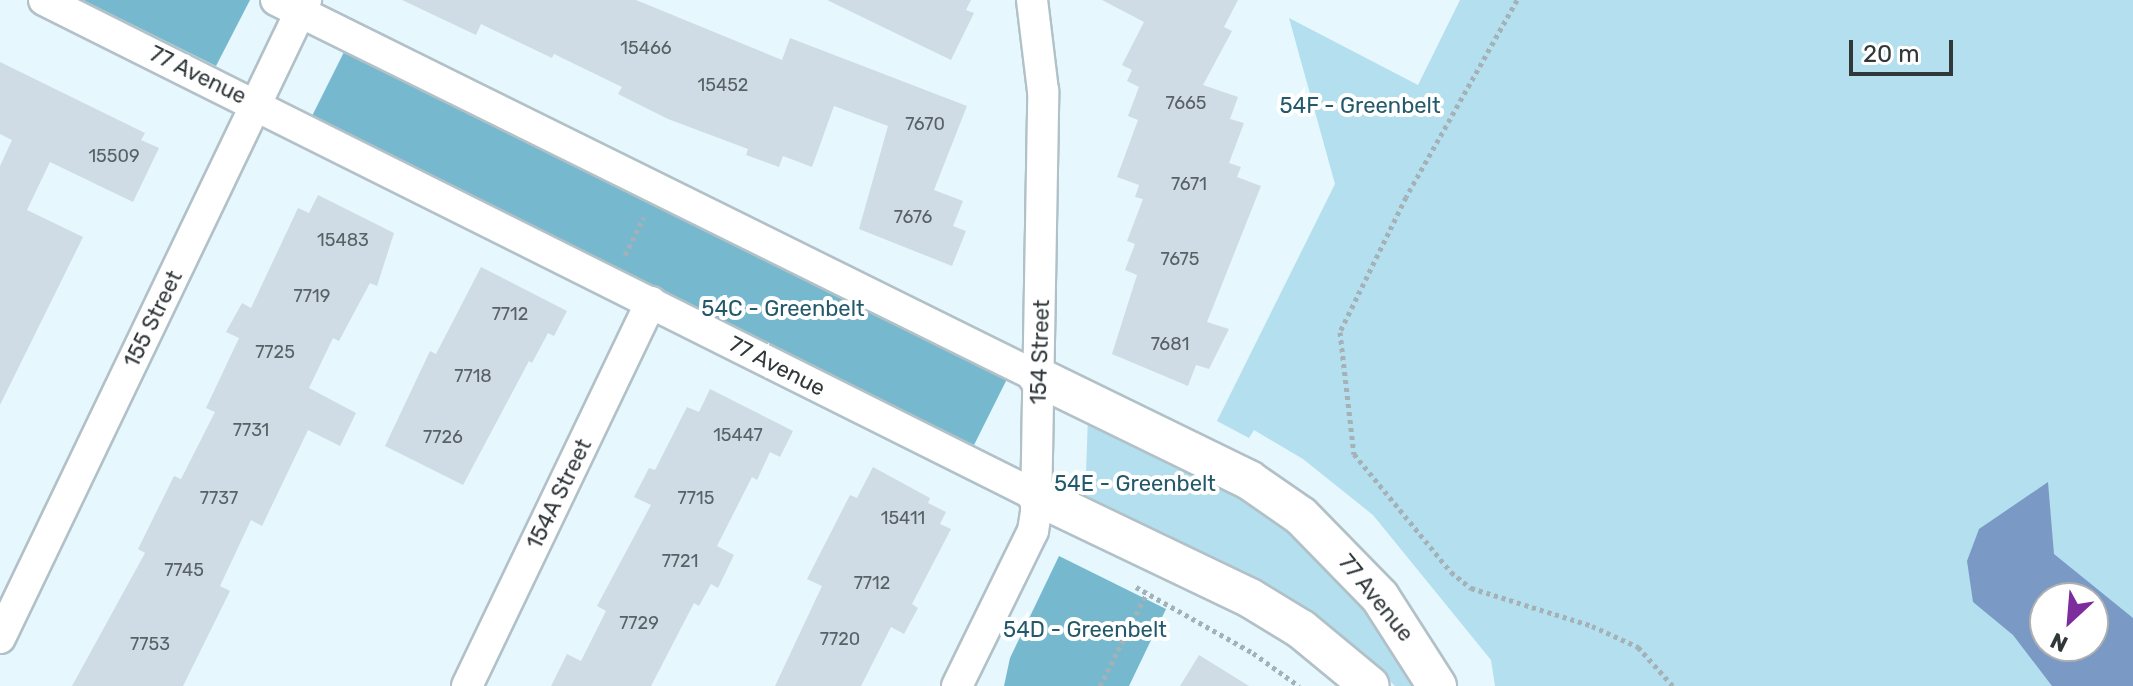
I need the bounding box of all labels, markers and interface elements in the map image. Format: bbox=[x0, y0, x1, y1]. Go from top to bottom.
scale bar bbox=[1853, 24, 1957, 74]
house number: 15466 bbox=[620, 37, 672, 59]
street label: 77 Avenue bbox=[145, 40, 251, 110]
text: 20 m bbox=[1863, 40, 1920, 68]
house number: 15452 bbox=[698, 74, 748, 96]
house number: 7665 bbox=[1165, 92, 1207, 114]
park label: 54F - Greenbelt bbox=[1279, 93, 1441, 119]
house number: 7670 bbox=[905, 113, 945, 135]
house number: 15509 bbox=[88, 145, 140, 167]
house number: 7671 bbox=[1171, 173, 1207, 195]
house number: 7676 bbox=[894, 206, 932, 228]
house number: 15483 bbox=[317, 229, 369, 251]
house number: 7675 bbox=[1161, 248, 1199, 270]
street label: 155 Street bbox=[118, 266, 188, 372]
house number: 7719 bbox=[294, 285, 330, 307]
park label: 54C - Greenbelt bbox=[701, 296, 865, 322]
street label: 154 Street bbox=[1025, 299, 1055, 405]
house number: 7712 bbox=[492, 303, 528, 325]
street label: 77 Avenue bbox=[724, 330, 830, 402]
house number: 7681 bbox=[1151, 333, 1189, 355]
house number: 7725 bbox=[255, 341, 295, 363]
house number: 7718 bbox=[454, 365, 492, 387]
house number: 7731 bbox=[233, 419, 269, 441]
house number: 15447 bbox=[713, 424, 763, 446]
house number: 7726 bbox=[423, 426, 463, 448]
street label: 154A Street bbox=[521, 434, 597, 554]
park label: 54E - Greenbelt bbox=[1054, 471, 1216, 497]
house number: 7737 bbox=[200, 487, 238, 509]
house number: 7715 bbox=[678, 487, 714, 509]
house number: 15411 bbox=[881, 507, 925, 529]
street label: 77 Avenue bbox=[1333, 549, 1419, 647]
house number: 7721 bbox=[662, 550, 698, 572]
house number: 7745 bbox=[164, 559, 204, 581]
house number: 7712 bbox=[854, 572, 890, 594]
north arrow bbox=[2029, 582, 2109, 662]
house number: 7729 bbox=[619, 612, 659, 634]
park label: 54D - Greenbelt bbox=[1003, 617, 1167, 643]
text: N bbox=[2046, 627, 2072, 658]
house number: 7720 bbox=[820, 628, 860, 650]
house number: 7753 bbox=[130, 633, 170, 655]

